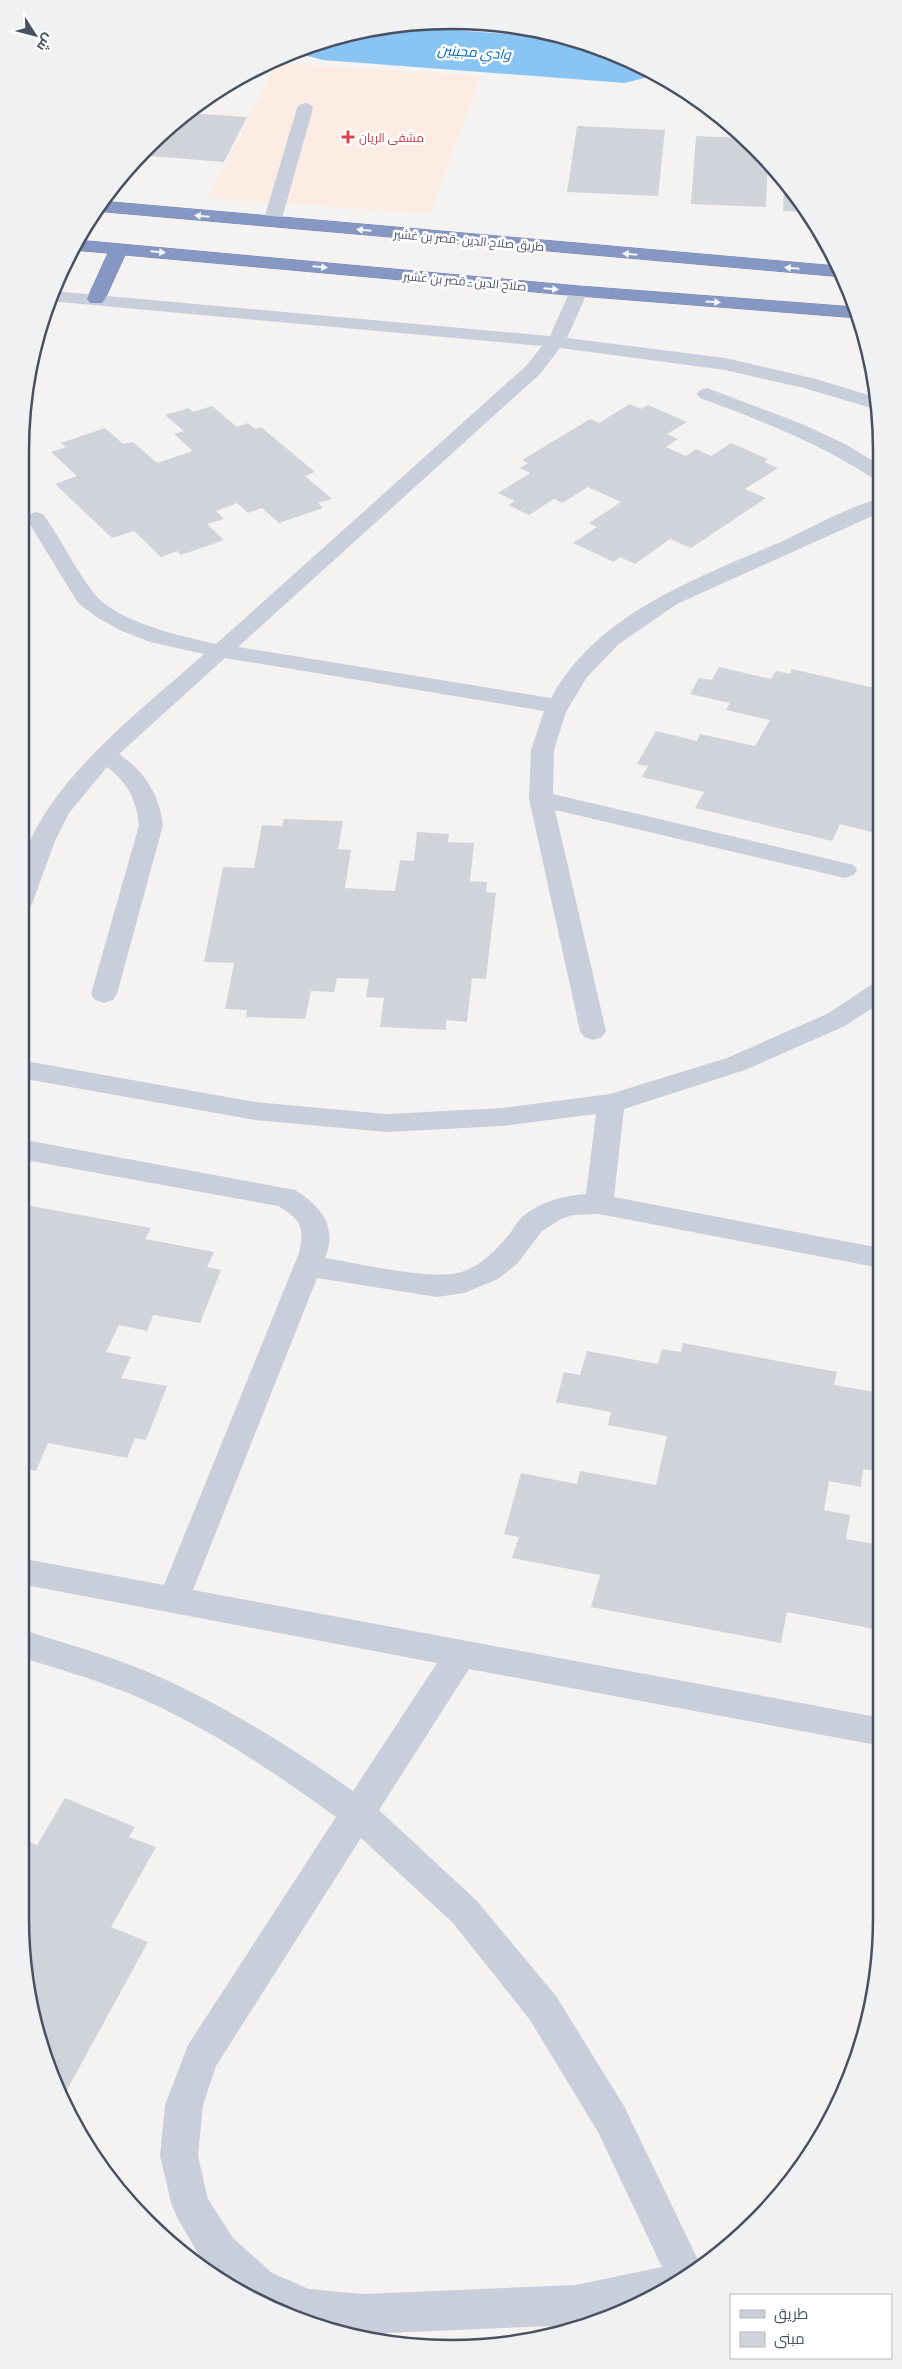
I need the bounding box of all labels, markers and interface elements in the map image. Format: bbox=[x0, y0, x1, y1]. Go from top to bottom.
north arrow bbox=[10, 10, 60, 60]
text: ش bbox=[33, 30, 57, 55]
water label: وادي مجينين bbox=[436, 41, 513, 67]
marker: مشفى الريان bbox=[341, 130, 355, 144]
place label: مشفى الريان bbox=[359, 131, 424, 145]
one-way arrow bbox=[193, 212, 209, 220]
one-way arrow bbox=[355, 226, 371, 234]
street label: طريق صلاح الدين -قصر بن غشير bbox=[392, 227, 545, 255]
one-way arrow bbox=[150, 248, 166, 256]
one-way arrow bbox=[622, 249, 638, 257]
one-way arrow bbox=[312, 263, 328, 271]
one-way arrow bbox=[784, 264, 800, 272]
street label: صلاح الدين - قصر بن غشير bbox=[402, 269, 527, 295]
one-way arrow bbox=[543, 285, 559, 293]
one-way arrow bbox=[705, 298, 721, 306]
legend bbox=[730, 2294, 892, 2359]
text: طريق bbox=[774, 2305, 808, 2324]
text: مبنى bbox=[774, 2330, 805, 2349]

